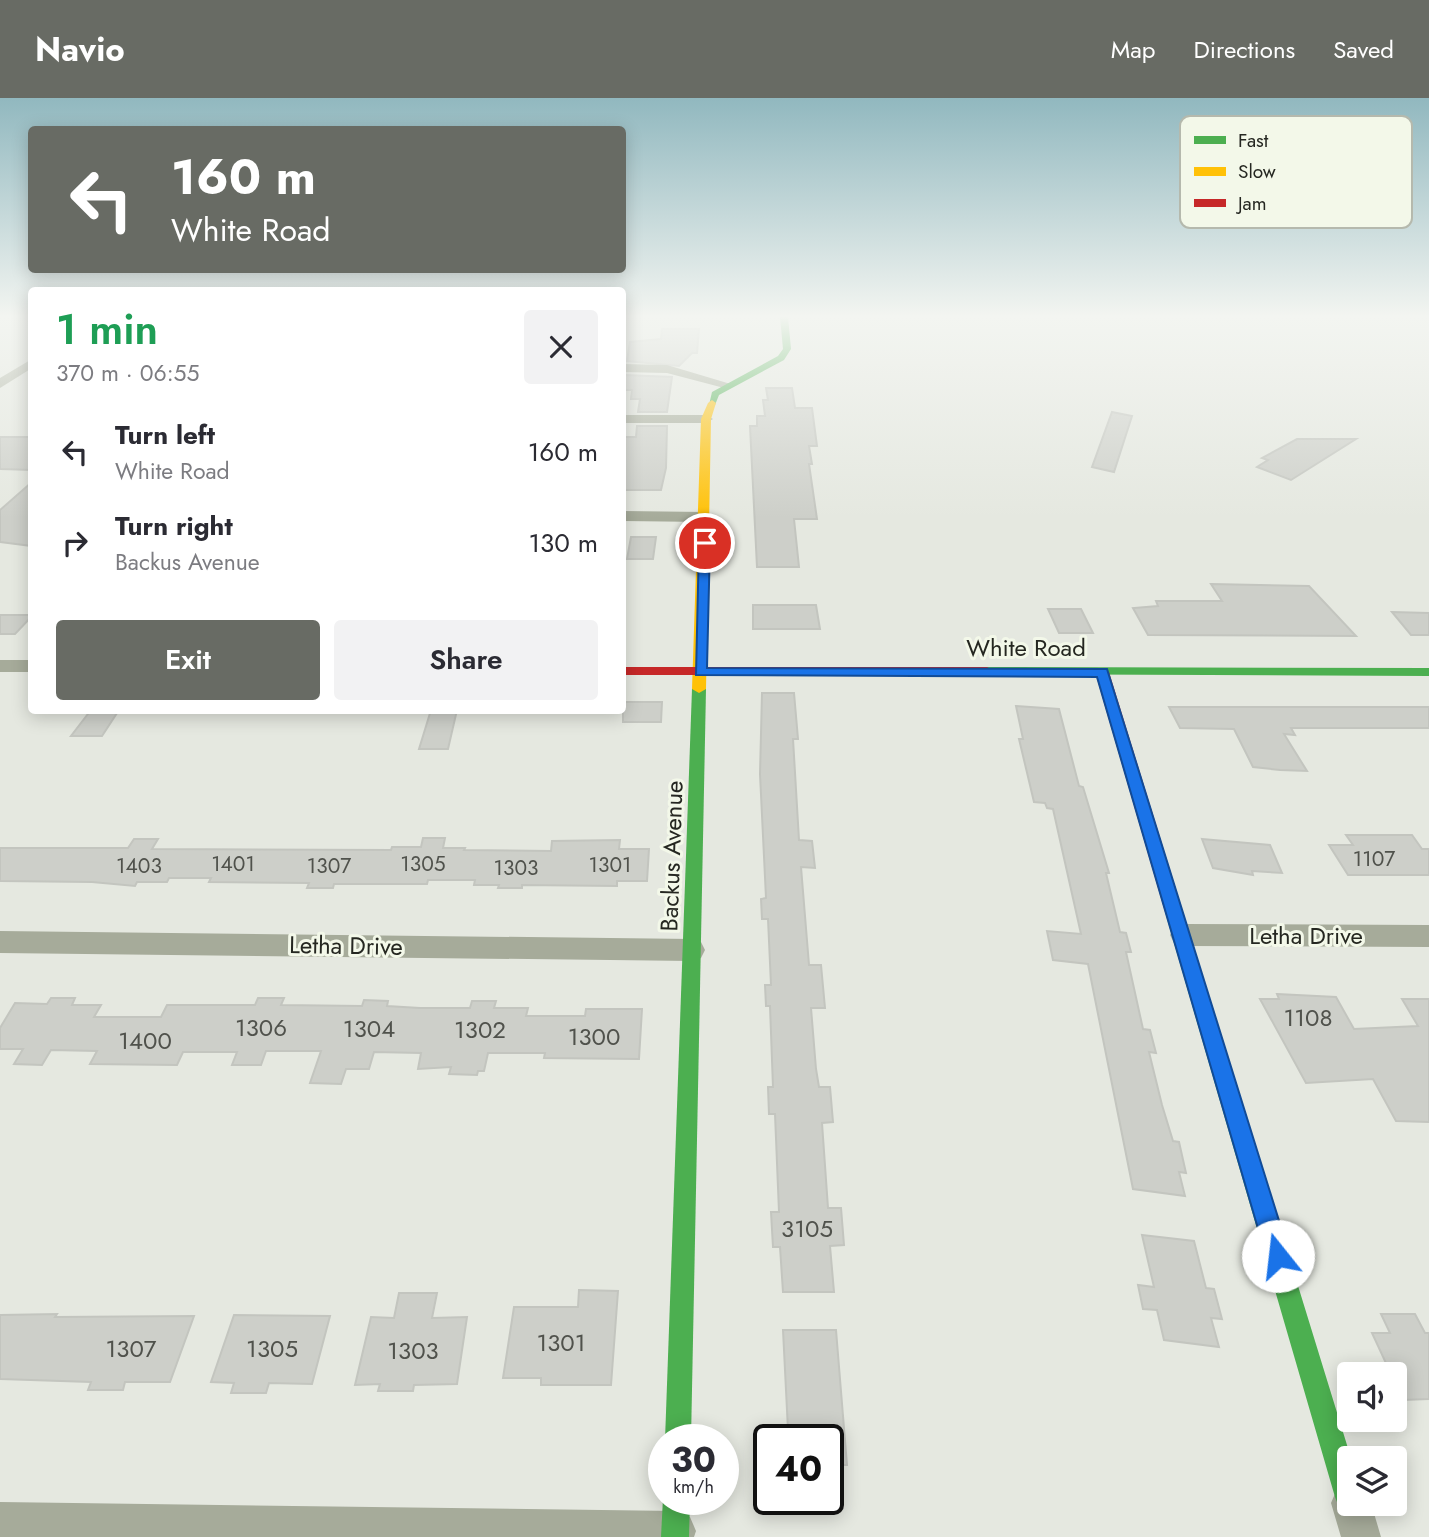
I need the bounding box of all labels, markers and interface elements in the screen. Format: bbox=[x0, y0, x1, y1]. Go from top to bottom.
text: Navio bbox=[35, 26, 125, 73]
text: Map bbox=[1111, 32, 1156, 67]
text: Directions bbox=[1194, 32, 1295, 67]
text: Saved bbox=[1333, 32, 1394, 67]
legend bbox=[1180, 116, 1412, 228]
text: Fast bbox=[1238, 127, 1269, 154]
text: 160 m bbox=[171, 142, 316, 212]
icon: left bbox=[56, 154, 147, 245]
text: Slow bbox=[1238, 158, 1276, 185]
text: Jam bbox=[1235, 190, 1267, 217]
text: White Road bbox=[171, 207, 331, 253]
text: 1 min bbox=[56, 299, 158, 360]
button: close bbox=[524, 310, 598, 384]
text: 370 m · 06:55 bbox=[56, 356, 200, 390]
text: Turn left bbox=[115, 416, 215, 454]
icon: left bbox=[56, 433, 94, 471]
text: 160 m bbox=[528, 433, 598, 471]
text: White Road bbox=[115, 454, 230, 488]
text: Turn right bbox=[115, 507, 233, 545]
pin bbox=[675, 513, 735, 573]
icon: right bbox=[56, 524, 94, 562]
text: 130 m bbox=[528, 524, 598, 562]
icon: arrive bbox=[686, 524, 724, 562]
text: Backus Avenue bbox=[115, 545, 260, 579]
button: Exit bbox=[56, 620, 320, 700]
button: Share bbox=[334, 620, 598, 700]
street label: White Road bbox=[966, 630, 1086, 665]
street label: Backus Avenue bbox=[651, 780, 692, 932]
house number: 1107 bbox=[1353, 844, 1395, 874]
house number: 1401 bbox=[211, 849, 255, 879]
house number: 1305 bbox=[400, 849, 446, 879]
house number: 1301 bbox=[589, 850, 631, 880]
house number: 1403 bbox=[116, 851, 162, 881]
house number: 1307 bbox=[307, 851, 351, 881]
house number: 1303 bbox=[494, 853, 538, 883]
street label: Letha Drive bbox=[1249, 918, 1363, 953]
street label: Letha Drive bbox=[289, 927, 403, 964]
house number: 1108 bbox=[1283, 1000, 1333, 1035]
house number: 1306 bbox=[235, 1010, 287, 1045]
house number: 1304 bbox=[343, 1011, 395, 1046]
house number: 1302 bbox=[454, 1012, 506, 1047]
house number: 1300 bbox=[568, 1019, 620, 1054]
house number: 1400 bbox=[118, 1023, 172, 1058]
house number: 3105 bbox=[781, 1211, 833, 1246]
position arrow bbox=[1241, 1219, 1315, 1293]
house number: 1301 bbox=[536, 1325, 586, 1360]
house number: 1307 bbox=[106, 1331, 157, 1366]
house number: 1305 bbox=[246, 1331, 298, 1366]
house number: 1303 bbox=[387, 1333, 439, 1368]
map controls bbox=[1337, 1362, 1407, 1516]
button: sound bbox=[1337, 1362, 1407, 1432]
speed limit sign: 40 bbox=[753, 1424, 844, 1515]
text: 30 bbox=[671, 1435, 716, 1485]
button: layers bbox=[1337, 1446, 1407, 1516]
text: km/h bbox=[673, 1474, 714, 1500]

